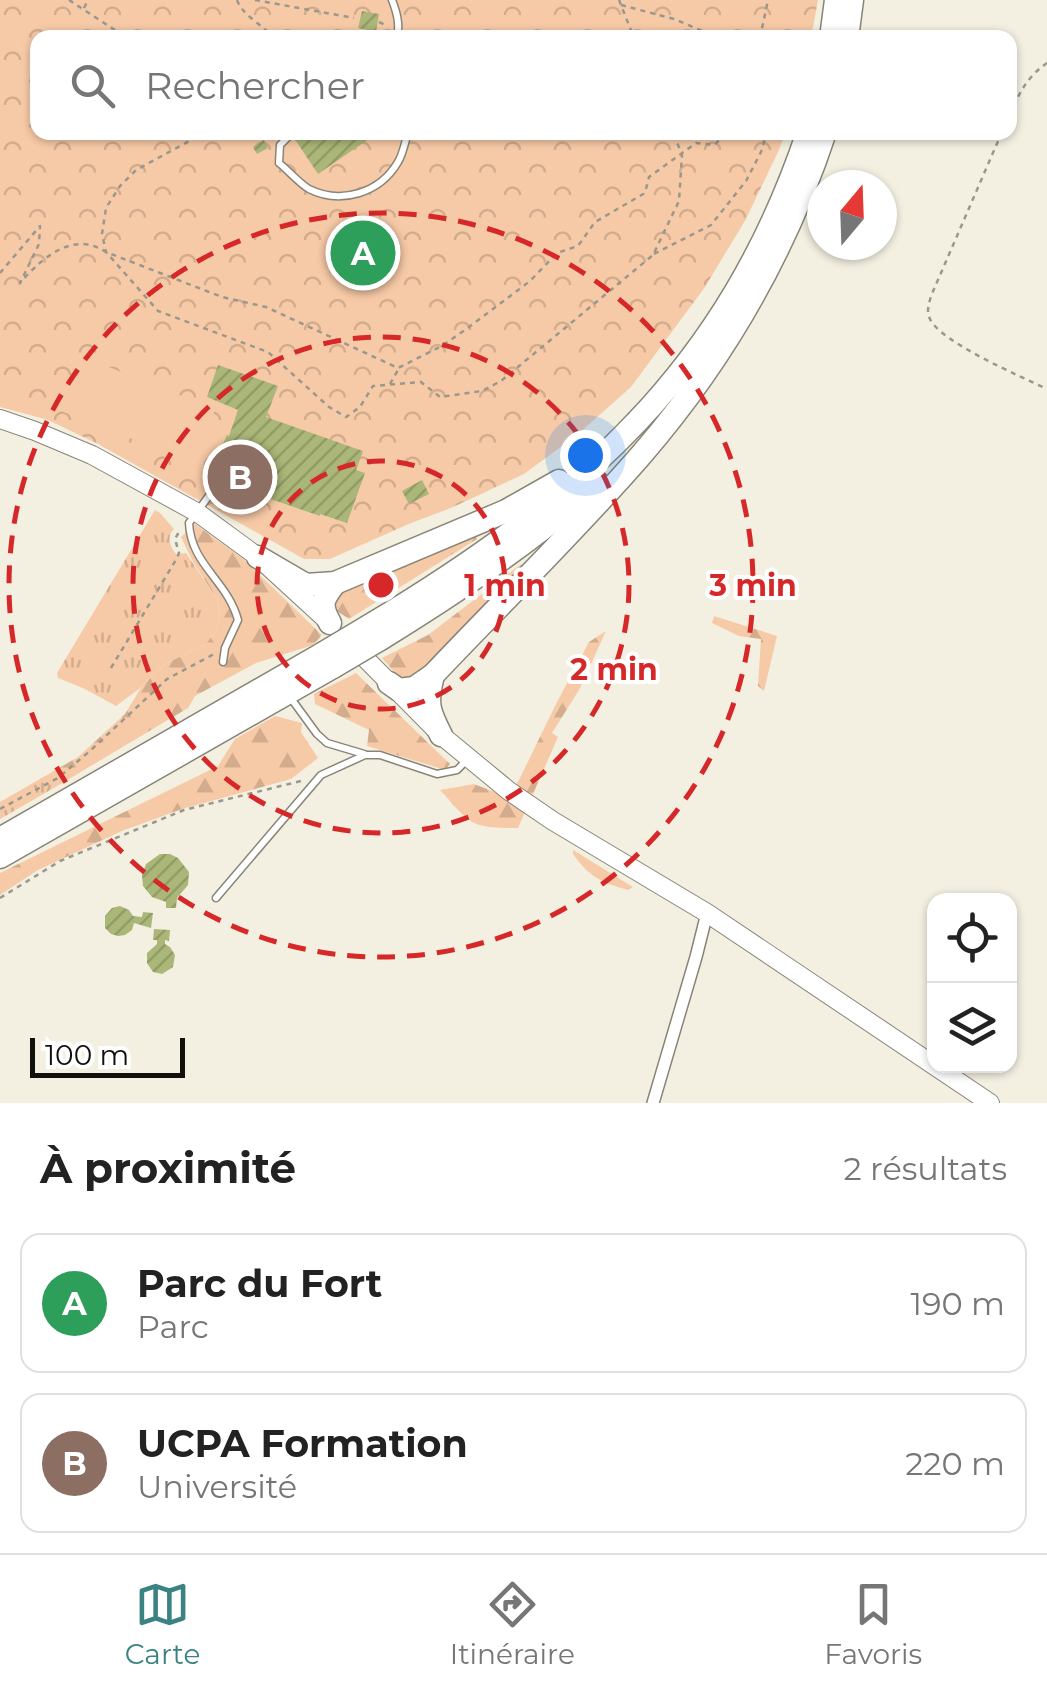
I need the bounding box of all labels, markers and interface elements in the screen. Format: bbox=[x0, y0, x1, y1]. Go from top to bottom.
search box bbox=[30, 30, 1017, 140]
icon: search bbox=[65, 58, 120, 113]
text: Rechercher bbox=[145, 62, 365, 109]
north arrow bbox=[807, 170, 897, 260]
pin: A bbox=[330, 216, 396, 290]
your location bbox=[560, 430, 611, 481]
pin: B bbox=[208, 440, 272, 514]
centre of rings bbox=[363, 567, 399, 603]
text: 1 min bbox=[464, 567, 546, 604]
text: 3 min bbox=[708, 567, 797, 604]
text: 2 min bbox=[570, 651, 658, 688]
map controls bbox=[927, 893, 1017, 1073]
button: locate bbox=[927, 893, 1017, 983]
button: layers bbox=[927, 983, 1017, 1073]
scale bar bbox=[30, 1033, 185, 1078]
text: 100 m bbox=[45, 1038, 129, 1072]
text: À proximité bbox=[40, 1142, 296, 1194]
text: 2 résultats bbox=[843, 1149, 1007, 1188]
text: Parc du Fort bbox=[137, 1260, 382, 1307]
text: A bbox=[62, 1284, 87, 1323]
text: 190 m bbox=[910, 1284, 1005, 1323]
text: Parc bbox=[137, 1307, 209, 1346]
text: UCPA Formation bbox=[137, 1420, 468, 1467]
text: B bbox=[62, 1444, 87, 1483]
text: 220 m bbox=[905, 1444, 1005, 1483]
text: Université bbox=[137, 1467, 297, 1506]
tab: Carte bbox=[125, 1577, 200, 1671]
tab: Itinéraire bbox=[450, 1577, 575, 1671]
tab: Favoris bbox=[824, 1577, 922, 1671]

